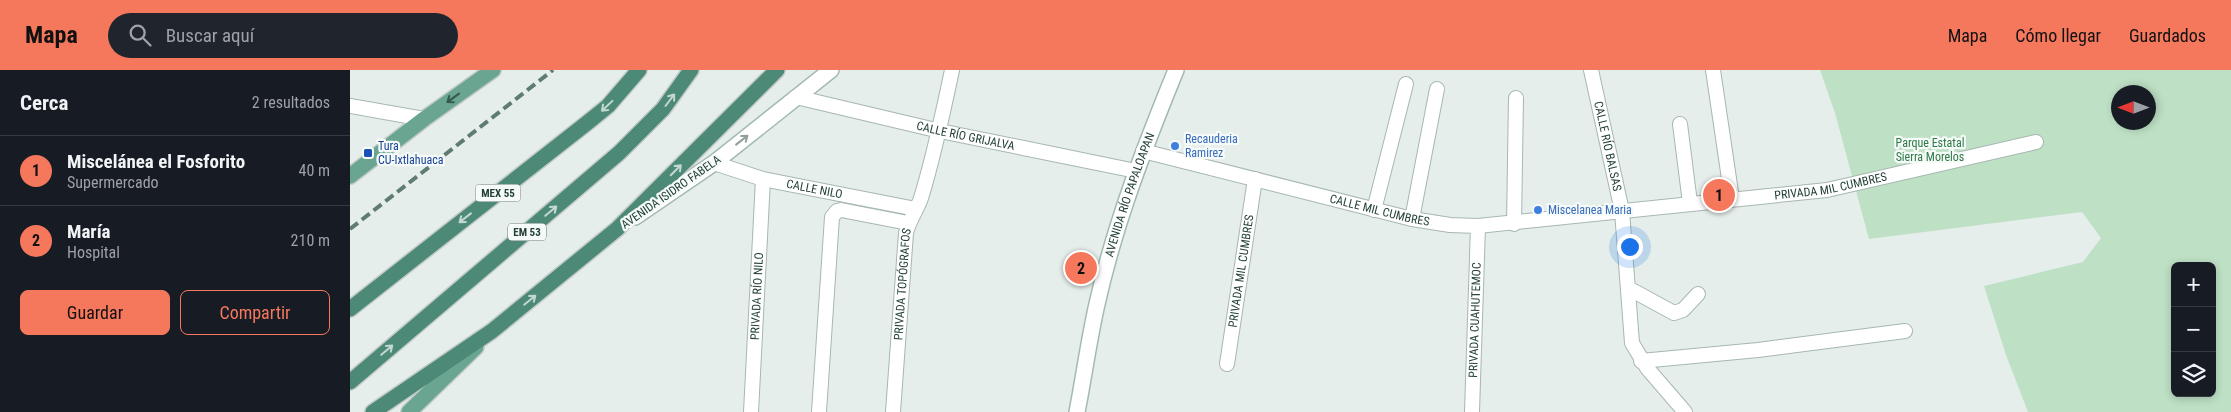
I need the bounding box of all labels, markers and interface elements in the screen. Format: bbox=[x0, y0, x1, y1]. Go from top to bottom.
search box bbox=[108, 13, 458, 58]
text: Mapa bbox=[25, 21, 78, 49]
icon: search bbox=[126, 21, 154, 49]
text: Buscar aquí bbox=[166, 24, 254, 47]
text: Mapa bbox=[1948, 25, 1987, 46]
text: Cómo llegar bbox=[2015, 25, 2101, 46]
text: Guardados bbox=[2129, 25, 2206, 46]
north arrow bbox=[2111, 85, 2156, 130]
text: Cerca bbox=[20, 91, 68, 115]
text: 2 resultados bbox=[252, 93, 330, 112]
one-way arrow bbox=[447, 93, 461, 103]
one-way arrow bbox=[664, 94, 675, 107]
one-way arrow bbox=[600, 100, 613, 112]
street label: CALLE RÍO BALSAS bbox=[1591, 100, 1624, 193]
street label: CALLE RÍO GRIJALVA bbox=[915, 119, 1016, 153]
street label: AVENIDA RÍO PAPALOAPAN bbox=[1102, 131, 1157, 258]
place label: Recauderia Ramirez bbox=[1185, 132, 1238, 160]
one-way arrow bbox=[735, 135, 749, 145]
park label: Parque Estatal Sierra Morelos bbox=[1896, 136, 1964, 164]
place label: Tura CU-Ixtlahuaca bbox=[378, 139, 444, 167]
marker: Recauderia Ramirez bbox=[1169, 140, 1181, 152]
marker: Tura CU-Ixtlahuaca bbox=[362, 147, 374, 159]
text: Miscelánea el Fosforito bbox=[67, 150, 245, 173]
street label: AVENIDA ISIDRO FABELA bbox=[619, 152, 724, 232]
text: 1 bbox=[32, 161, 40, 180]
text: 40 m bbox=[298, 161, 330, 180]
one-way arrow bbox=[670, 164, 682, 176]
street label: PRIVADA MIL CUMBRES bbox=[1774, 169, 1888, 202]
text: Supermercado bbox=[67, 173, 159, 192]
pin: 1 bbox=[1703, 176, 1735, 214]
street label: CALLE NILO bbox=[785, 177, 844, 201]
road number: MEX 55 bbox=[476, 185, 520, 202]
street label: CALLE MIL CUMBRES bbox=[1328, 191, 1431, 229]
place label: Miscelanea Maria bbox=[1548, 203, 1632, 217]
marker: Miscelanea Maria bbox=[1532, 204, 1544, 216]
one-way arrow bbox=[544, 206, 557, 217]
one-way arrow bbox=[459, 212, 472, 223]
street label: PRIVADA MIL CUMBRES bbox=[1226, 214, 1257, 328]
text: María bbox=[67, 220, 111, 243]
road number: EM 53 bbox=[508, 224, 546, 240]
street label: PRIVADA TOPÓGRAFOS bbox=[891, 227, 914, 341]
text: 2 bbox=[32, 231, 40, 250]
text: 210 m bbox=[291, 231, 330, 250]
your location bbox=[1617, 234, 1643, 260]
text: Hospital bbox=[67, 243, 120, 262]
pin: 2 bbox=[1065, 249, 1097, 287]
street label: PRIVADA RÍO NILO bbox=[748, 252, 766, 340]
street label: PRIVADA CUAHUTEMOC bbox=[1466, 262, 1484, 378]
map controls bbox=[2171, 262, 2216, 397]
button: + bbox=[2171, 262, 2216, 307]
button: Guardar bbox=[20, 290, 170, 335]
button: Compartir bbox=[180, 290, 330, 335]
one-way arrow bbox=[523, 294, 536, 305]
button: − bbox=[2171, 307, 2216, 352]
one-way arrow bbox=[381, 344, 394, 356]
button: layers bbox=[2171, 352, 2216, 397]

